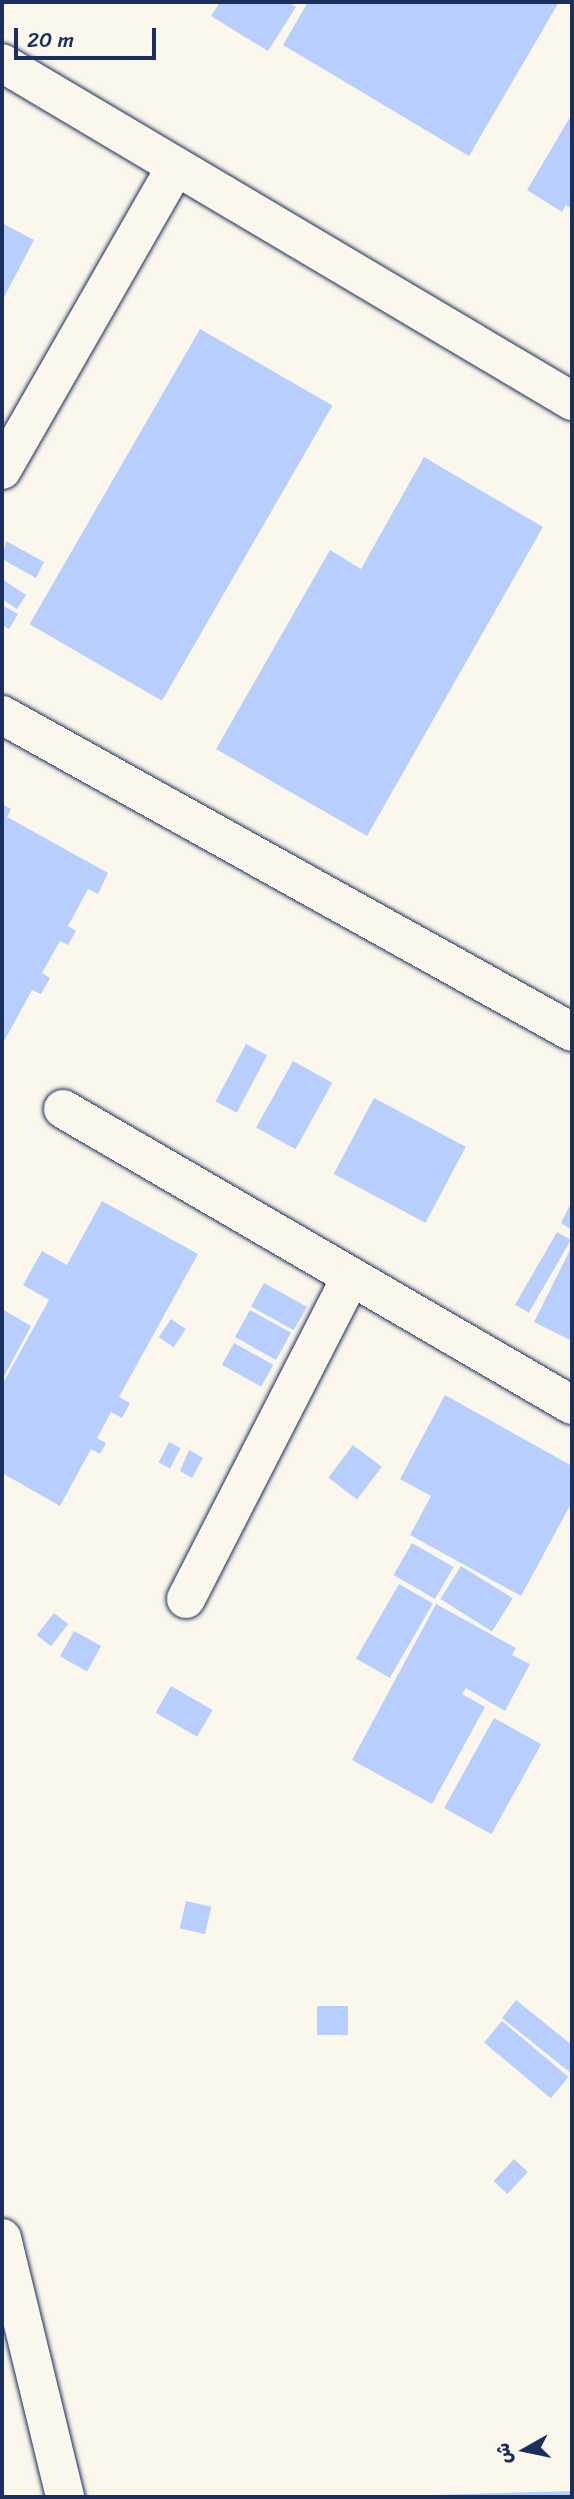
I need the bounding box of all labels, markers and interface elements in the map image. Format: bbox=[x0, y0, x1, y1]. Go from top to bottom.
scale bar bbox=[18, 14, 159, 58]
text: 20 m bbox=[27, 21, 74, 59]
north arrow bbox=[490, 2415, 560, 2485]
text: ش bbox=[486, 2440, 522, 2466]

